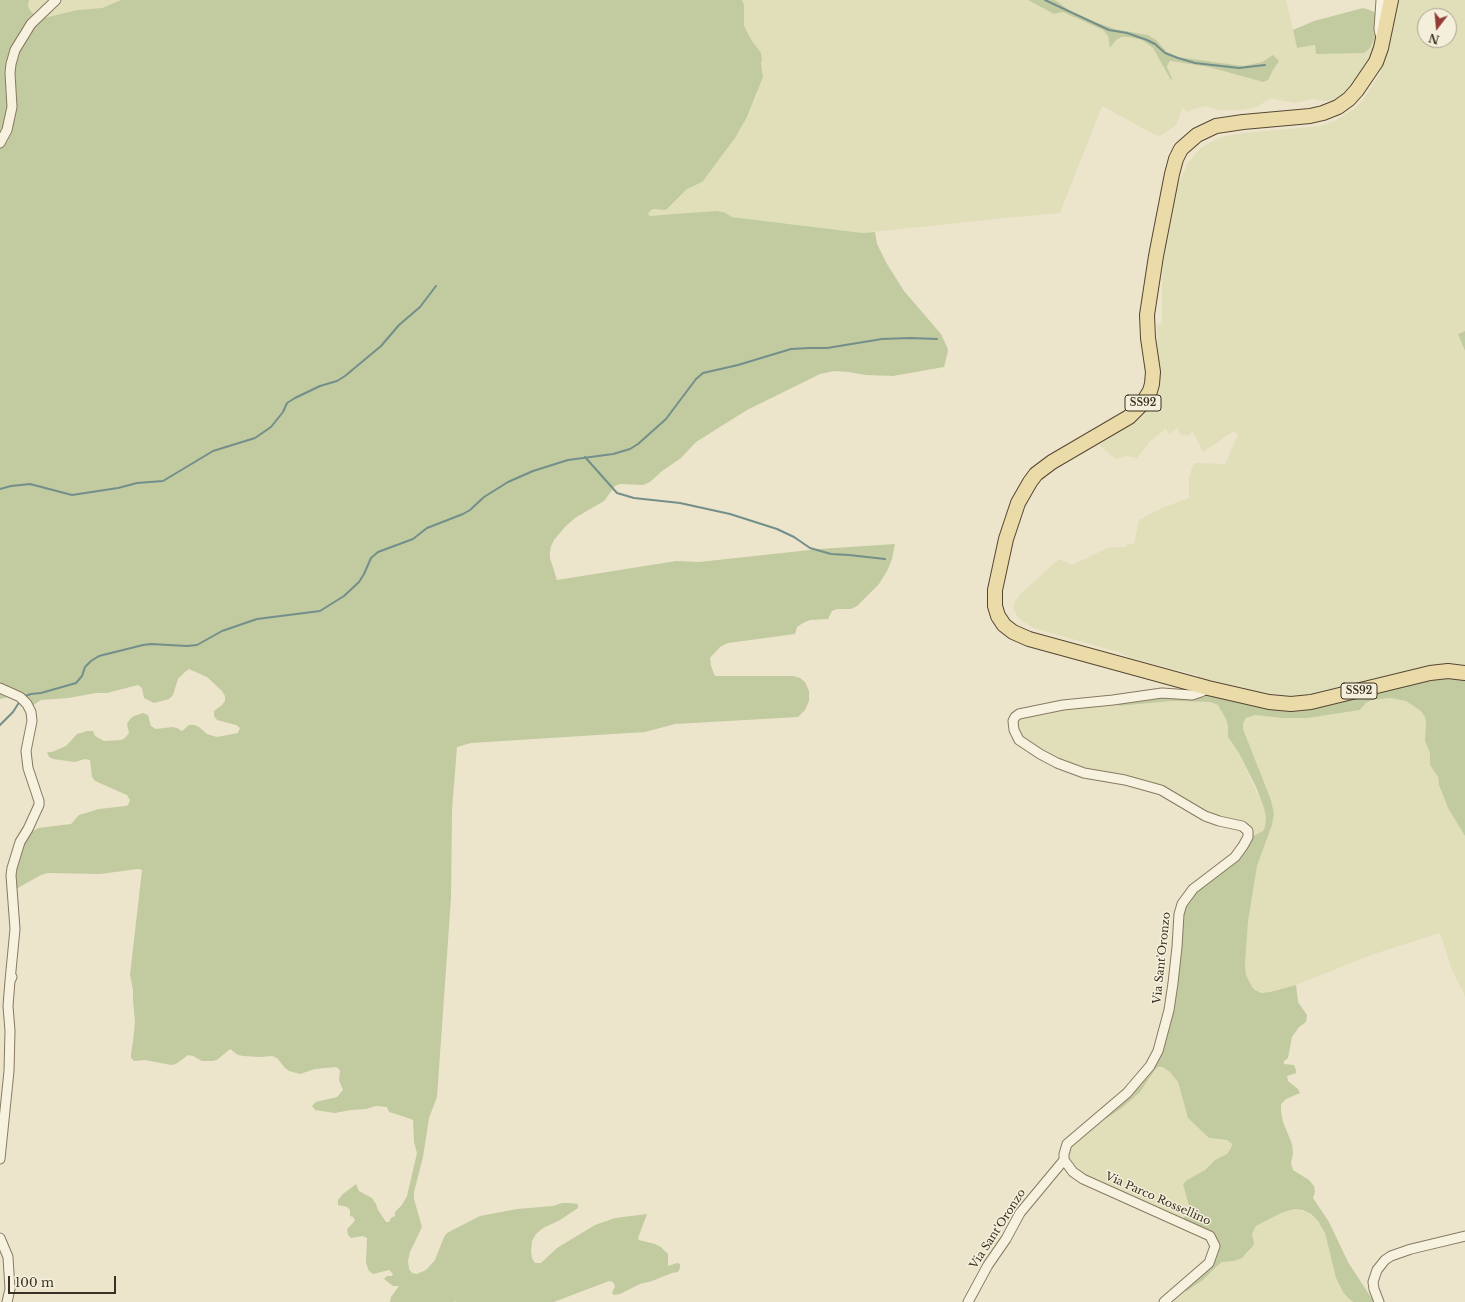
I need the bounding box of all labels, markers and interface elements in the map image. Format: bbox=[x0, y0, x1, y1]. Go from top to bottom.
north arrow bbox=[1417, 8, 1457, 48]
text: N bbox=[1427, 30, 1441, 47]
road number: SS92 bbox=[1125, 395, 1161, 411]
road number: SS92 bbox=[1341, 683, 1377, 699]
street label: Via Sant'Oronzo bbox=[1151, 911, 1173, 1005]
street label: Via Parco Rossellino bbox=[1103, 1170, 1213, 1228]
street label: Via Sant'Oronzo bbox=[967, 1187, 1029, 1271]
scale bar bbox=[10, 1268, 118, 1294]
text: 100 m bbox=[15, 1275, 54, 1290]

